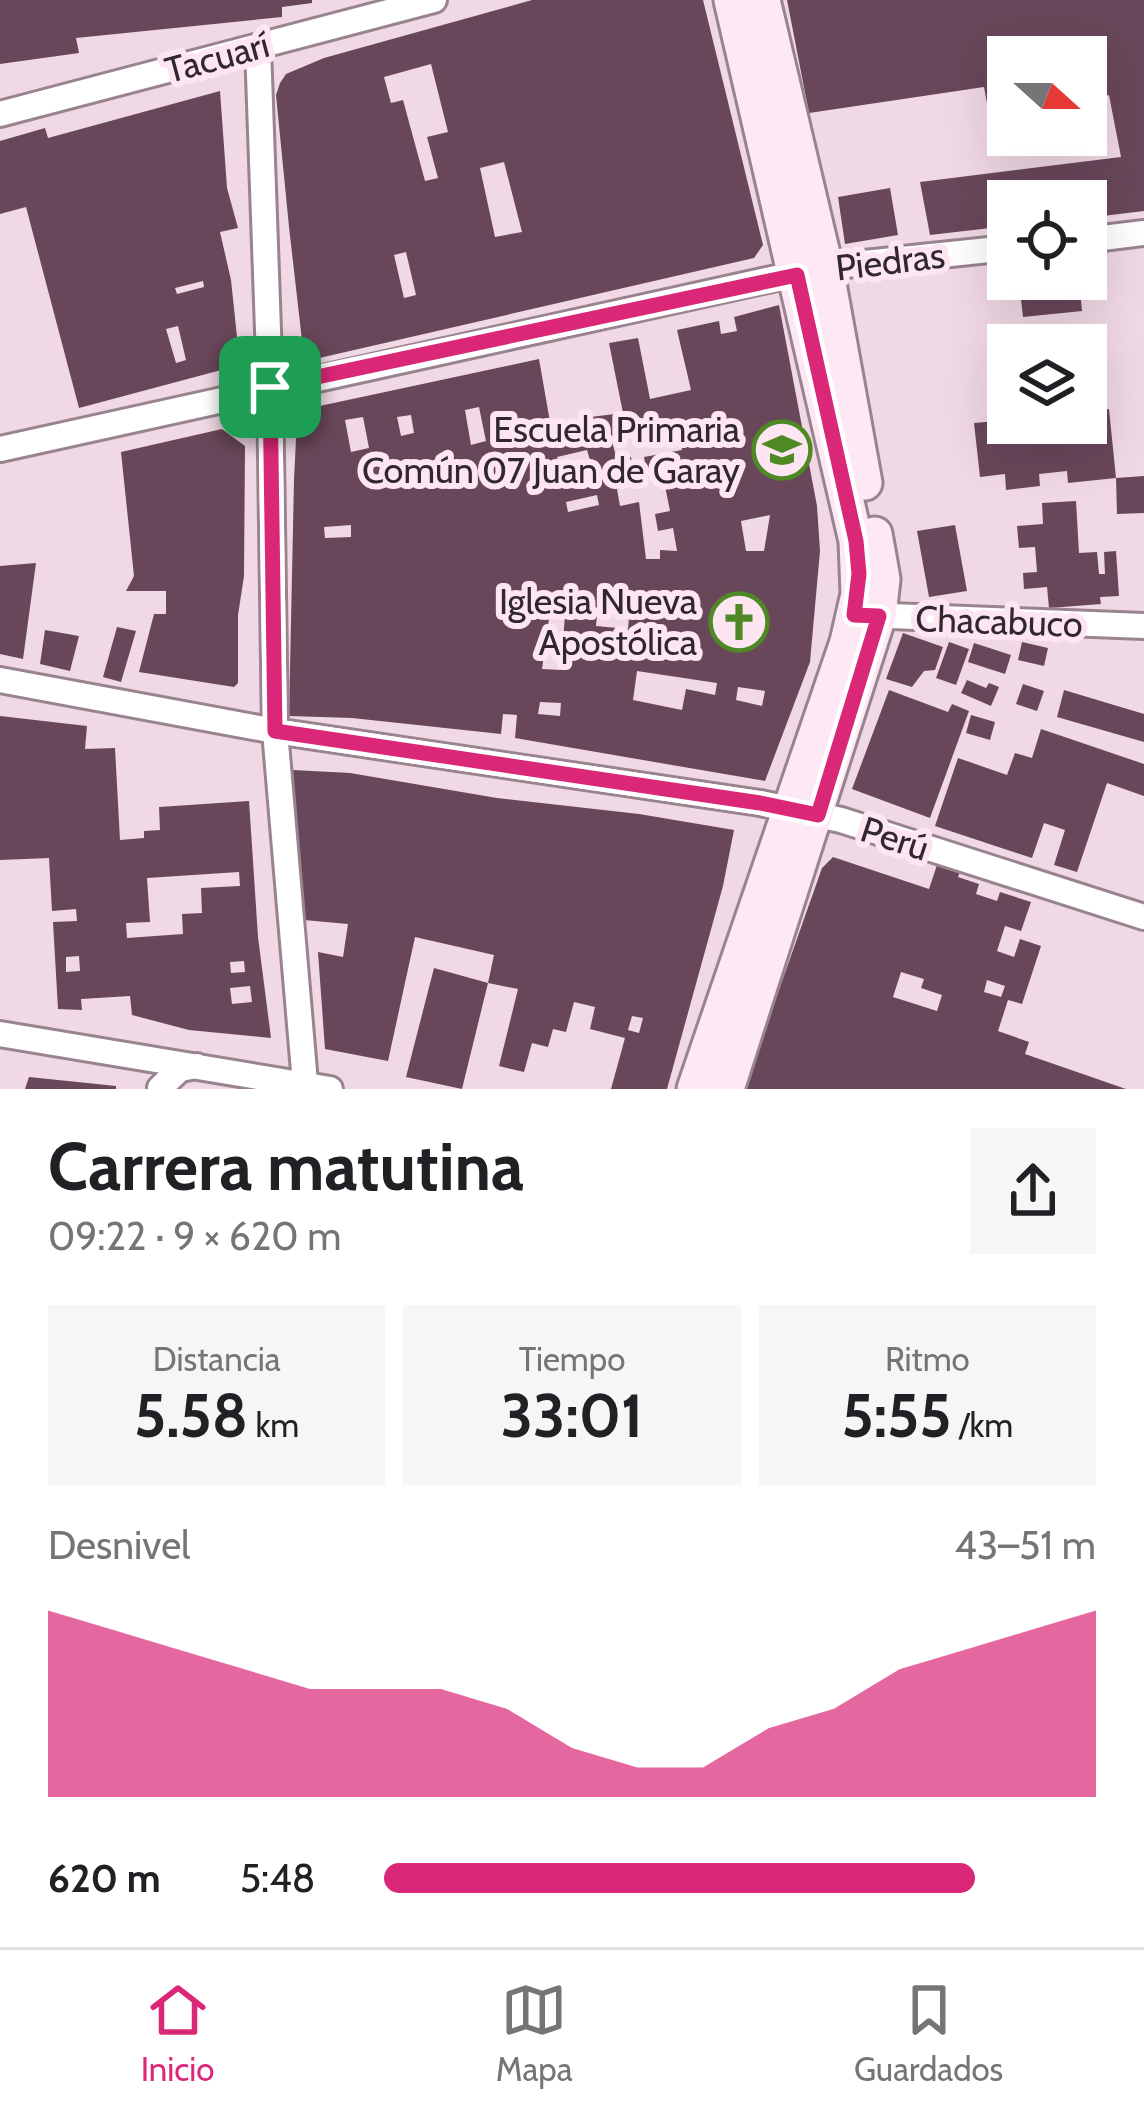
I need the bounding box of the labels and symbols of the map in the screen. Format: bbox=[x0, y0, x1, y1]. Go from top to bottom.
street label: Tacuarí bbox=[160, 22, 274, 92]
north arrow bbox=[987, 36, 1107, 156]
street label: Piedras bbox=[833, 232, 947, 290]
pin bbox=[219, 336, 321, 438]
place label: Escuela Primaria Común 07 Juan de Garay bbox=[362, 407, 740, 492]
school or university icon: Escuela Primaria Común 07 Juan de Garay bbox=[751, 419, 813, 481]
place label: Iglesia Nueva Apostólica bbox=[499, 579, 697, 664]
church icon: Iglesia Nueva Apostólica bbox=[708, 591, 770, 653]
street label: Chacabuco bbox=[915, 596, 1083, 646]
street label: Perú bbox=[855, 806, 935, 870]

